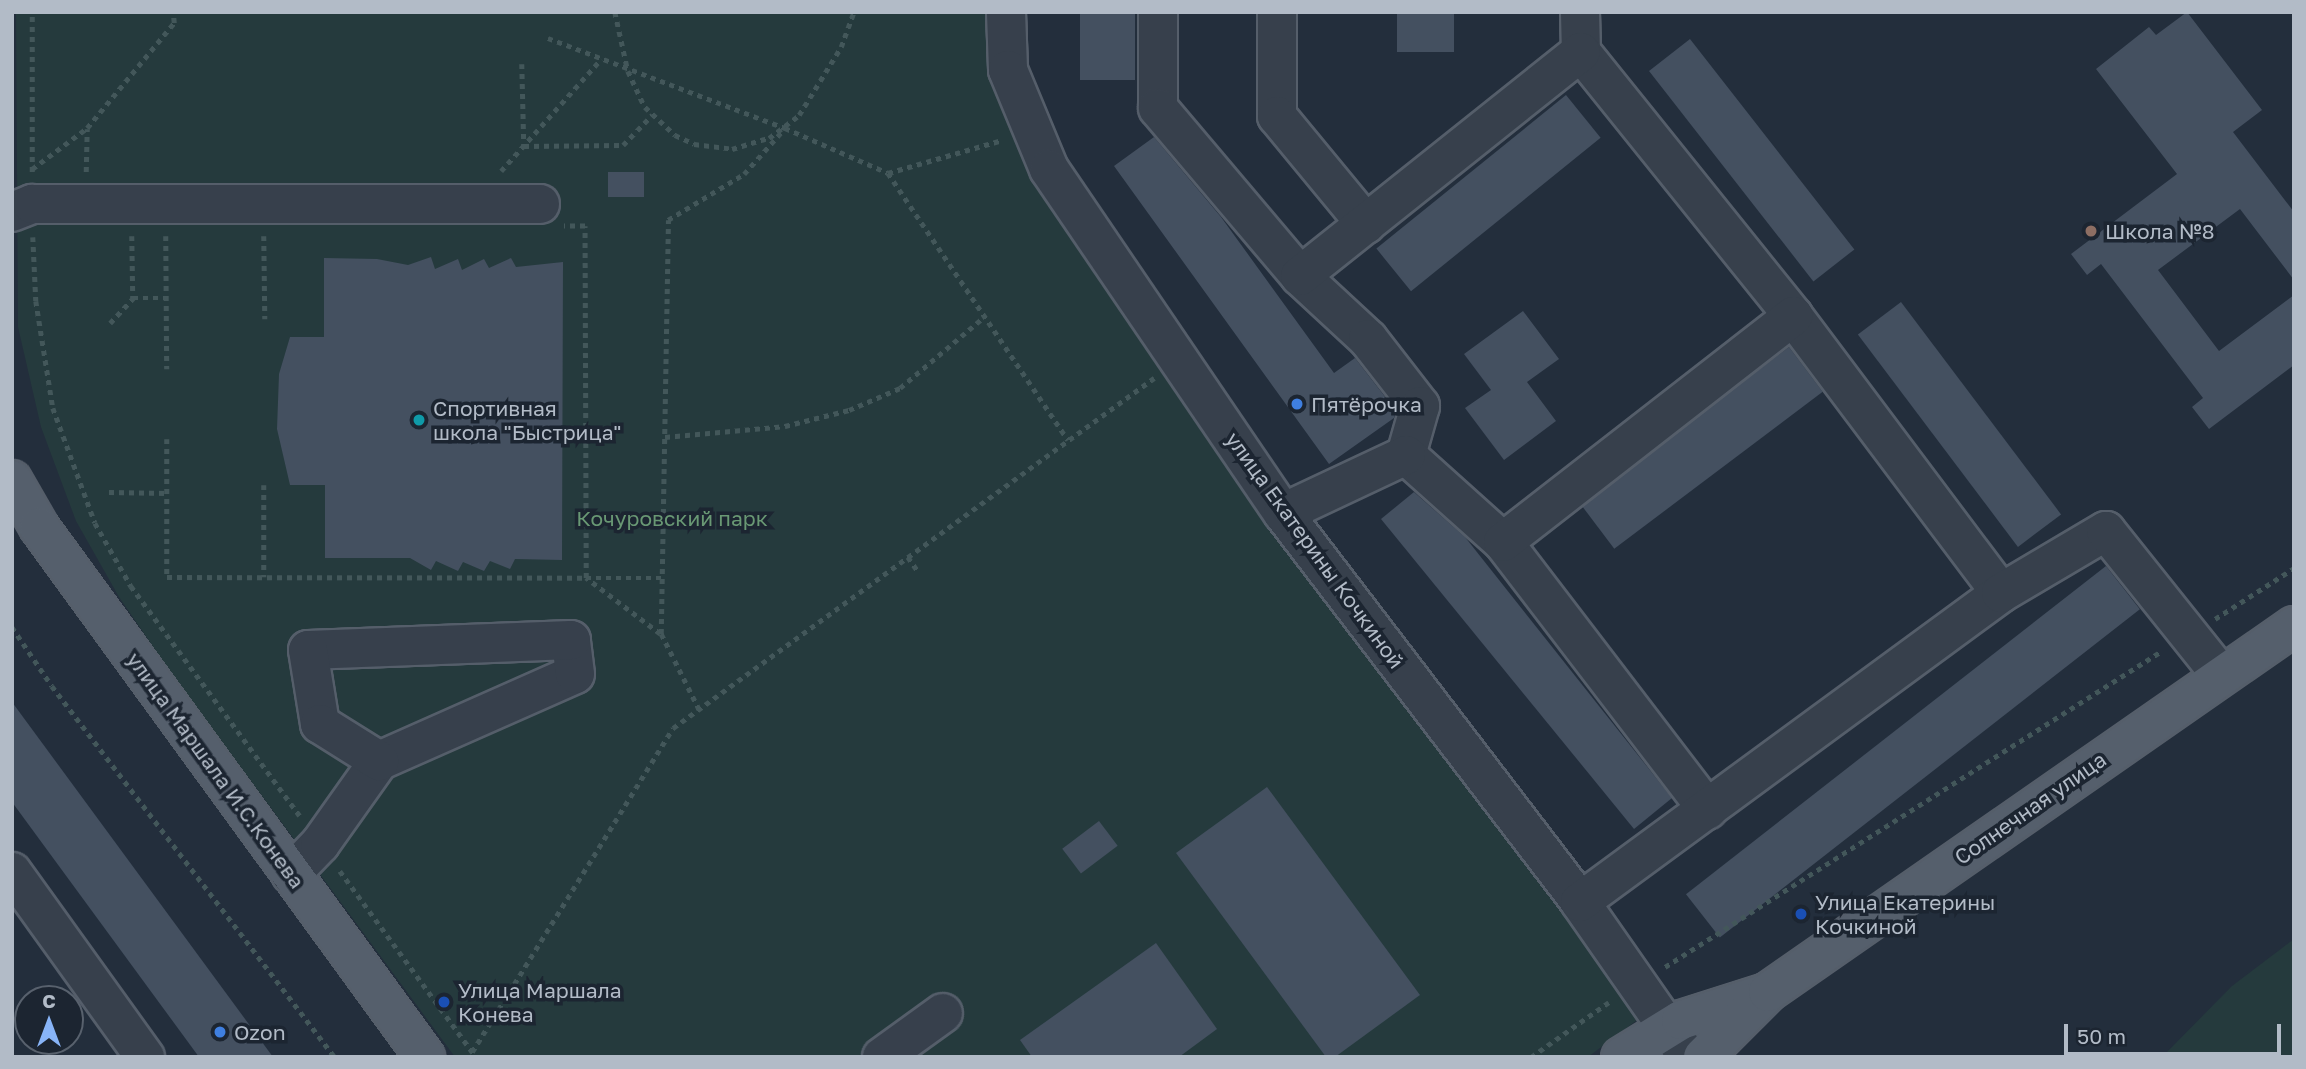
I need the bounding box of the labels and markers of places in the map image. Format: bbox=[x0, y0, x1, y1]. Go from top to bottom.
place label: Школа №8 bbox=[2105, 218, 2215, 244]
marker: Школа №8 bbox=[2083, 223, 2099, 239]
place label: Пятёрочка bbox=[1311, 391, 1422, 417]
place label: Спортивная школа "Быстрица" bbox=[433, 395, 621, 445]
marker: Пятёрочка bbox=[1289, 396, 1305, 412]
marker: Спортивная школа "Быстрица" bbox=[411, 412, 427, 428]
place label: Улица Екатерины Кочкиной bbox=[1815, 889, 1995, 939]
marker: Улица Екатерины Кочкиной bbox=[1793, 906, 1809, 922]
place label: Улица Маршала Конева bbox=[458, 977, 622, 1027]
marker: Улица Маршала Конева bbox=[436, 994, 452, 1010]
place label: Ozon bbox=[234, 1019, 286, 1045]
marker: Ozon bbox=[212, 1024, 228, 1040]

